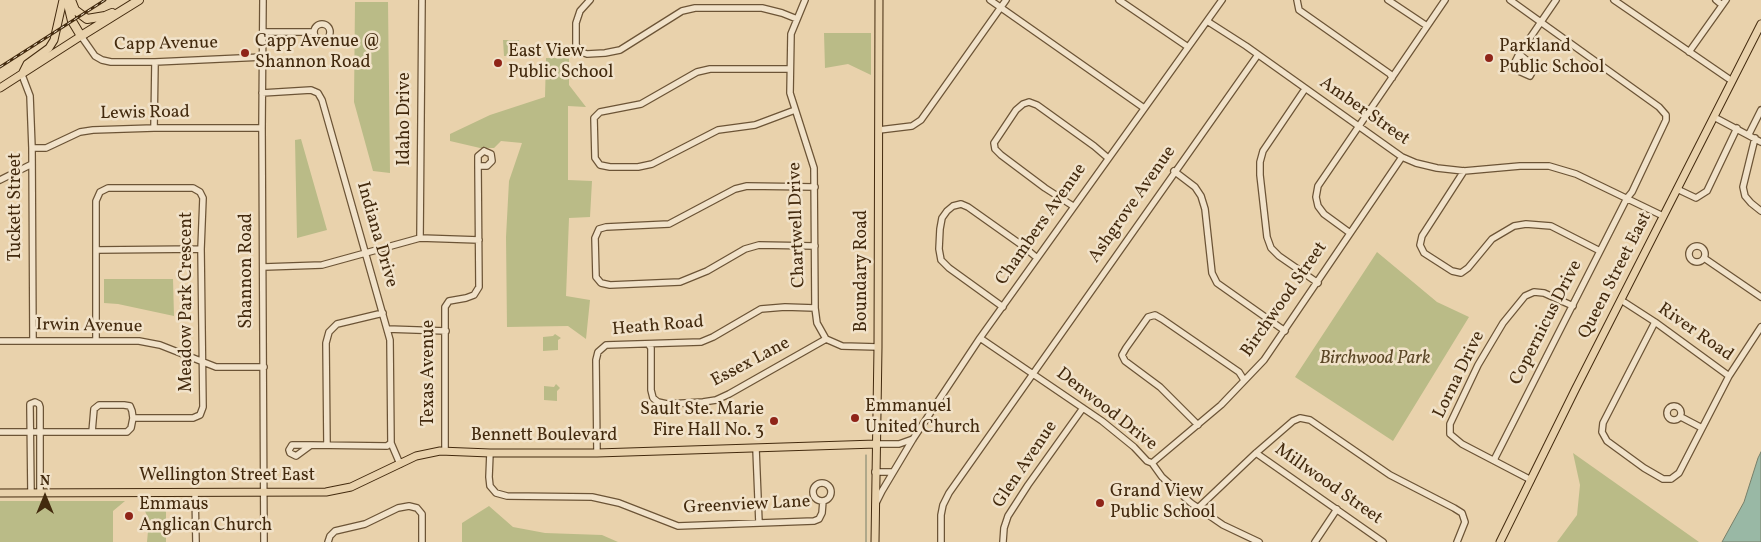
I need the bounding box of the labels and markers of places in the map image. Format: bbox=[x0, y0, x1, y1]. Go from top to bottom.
place label: Capp Avenue @ Shannon Road bbox=[255, 32, 380, 74]
place label: Parkland Public School bbox=[1499, 37, 1604, 80]
place label: East View Public School bbox=[508, 42, 613, 84]
marker: Capp Avenue @ Shannon Road bbox=[239, 47, 251, 59]
marker: Parkland Public School bbox=[1483, 52, 1495, 64]
marker: East View Public School bbox=[492, 57, 504, 69]
place label: Emmanuel United Church bbox=[865, 397, 980, 439]
place label: Sault Ste. Marie Fire Hall No. 3 bbox=[640, 400, 764, 442]
marker: Emmanuel United Church bbox=[849, 412, 861, 424]
marker: Sault Ste. Marie Fire Hall No. 3 bbox=[768, 415, 780, 427]
place label: Grand View Public School bbox=[1110, 482, 1215, 524]
place label: Emmaus Anglican Church bbox=[139, 495, 272, 538]
marker: Grand View Public School bbox=[1094, 497, 1106, 509]
marker: Emmaus Anglican Church bbox=[123, 510, 135, 522]

